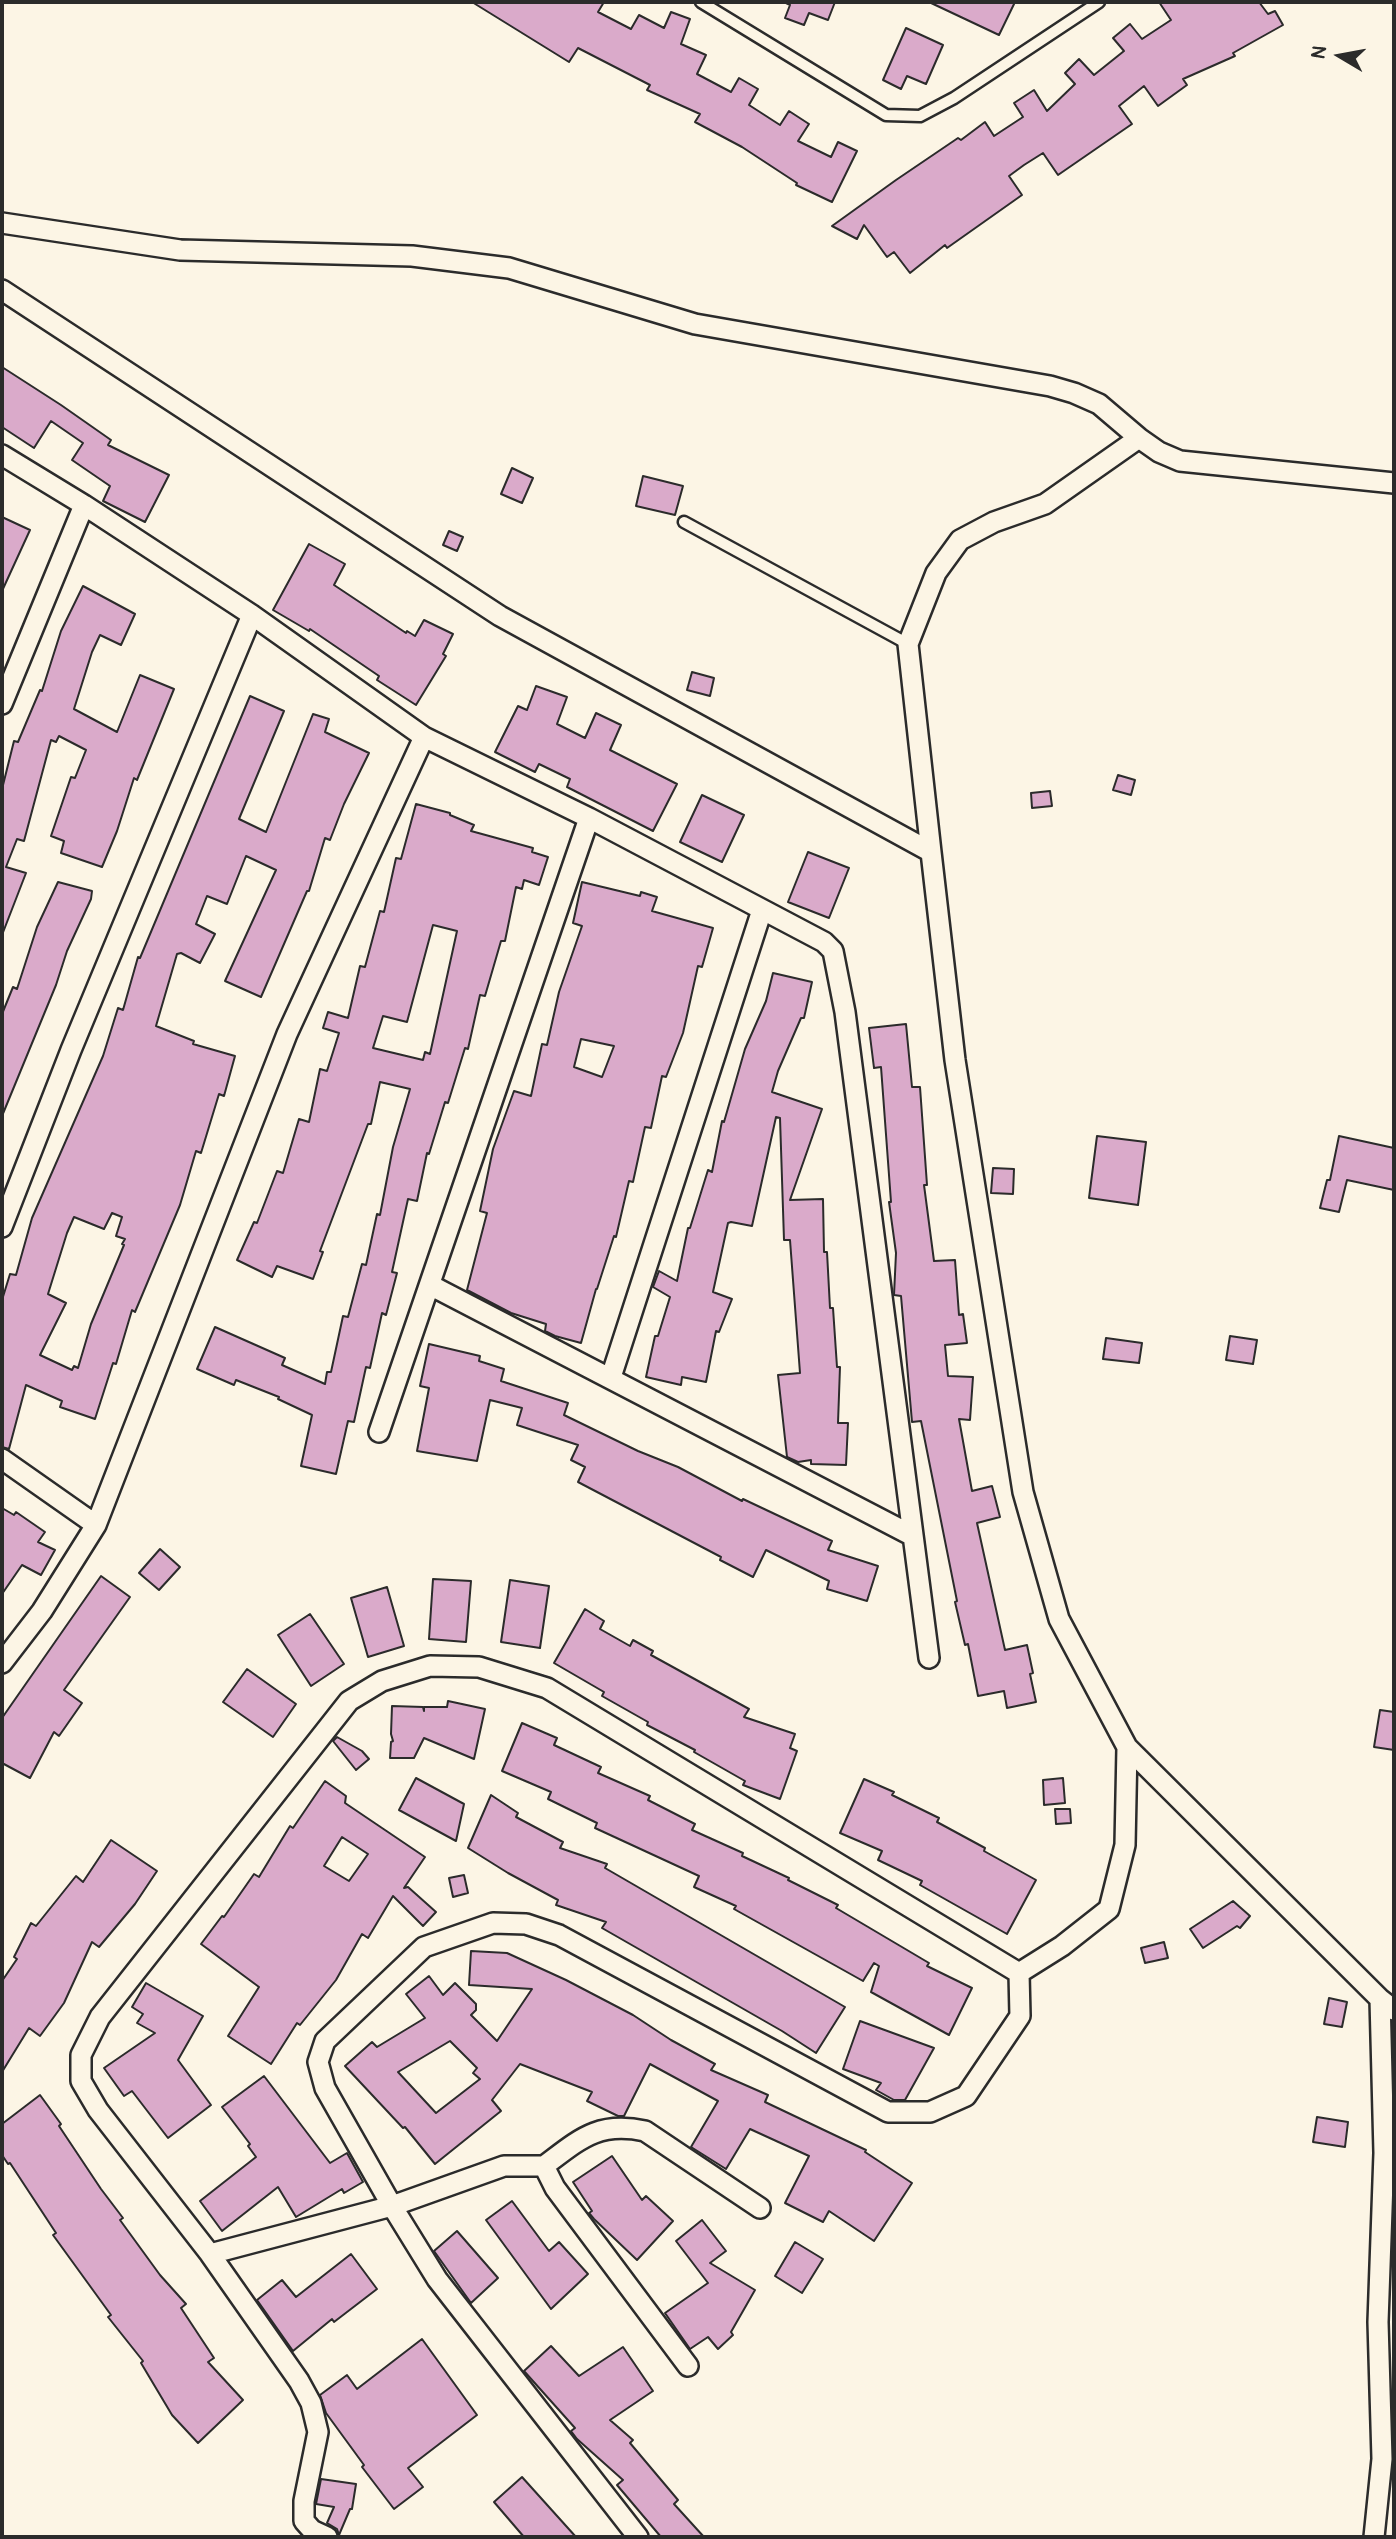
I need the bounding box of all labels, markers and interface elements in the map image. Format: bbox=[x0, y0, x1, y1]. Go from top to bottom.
north arrow bbox=[1305, 21, 1375, 91]
text: N bbox=[1306, 44, 1332, 61]

